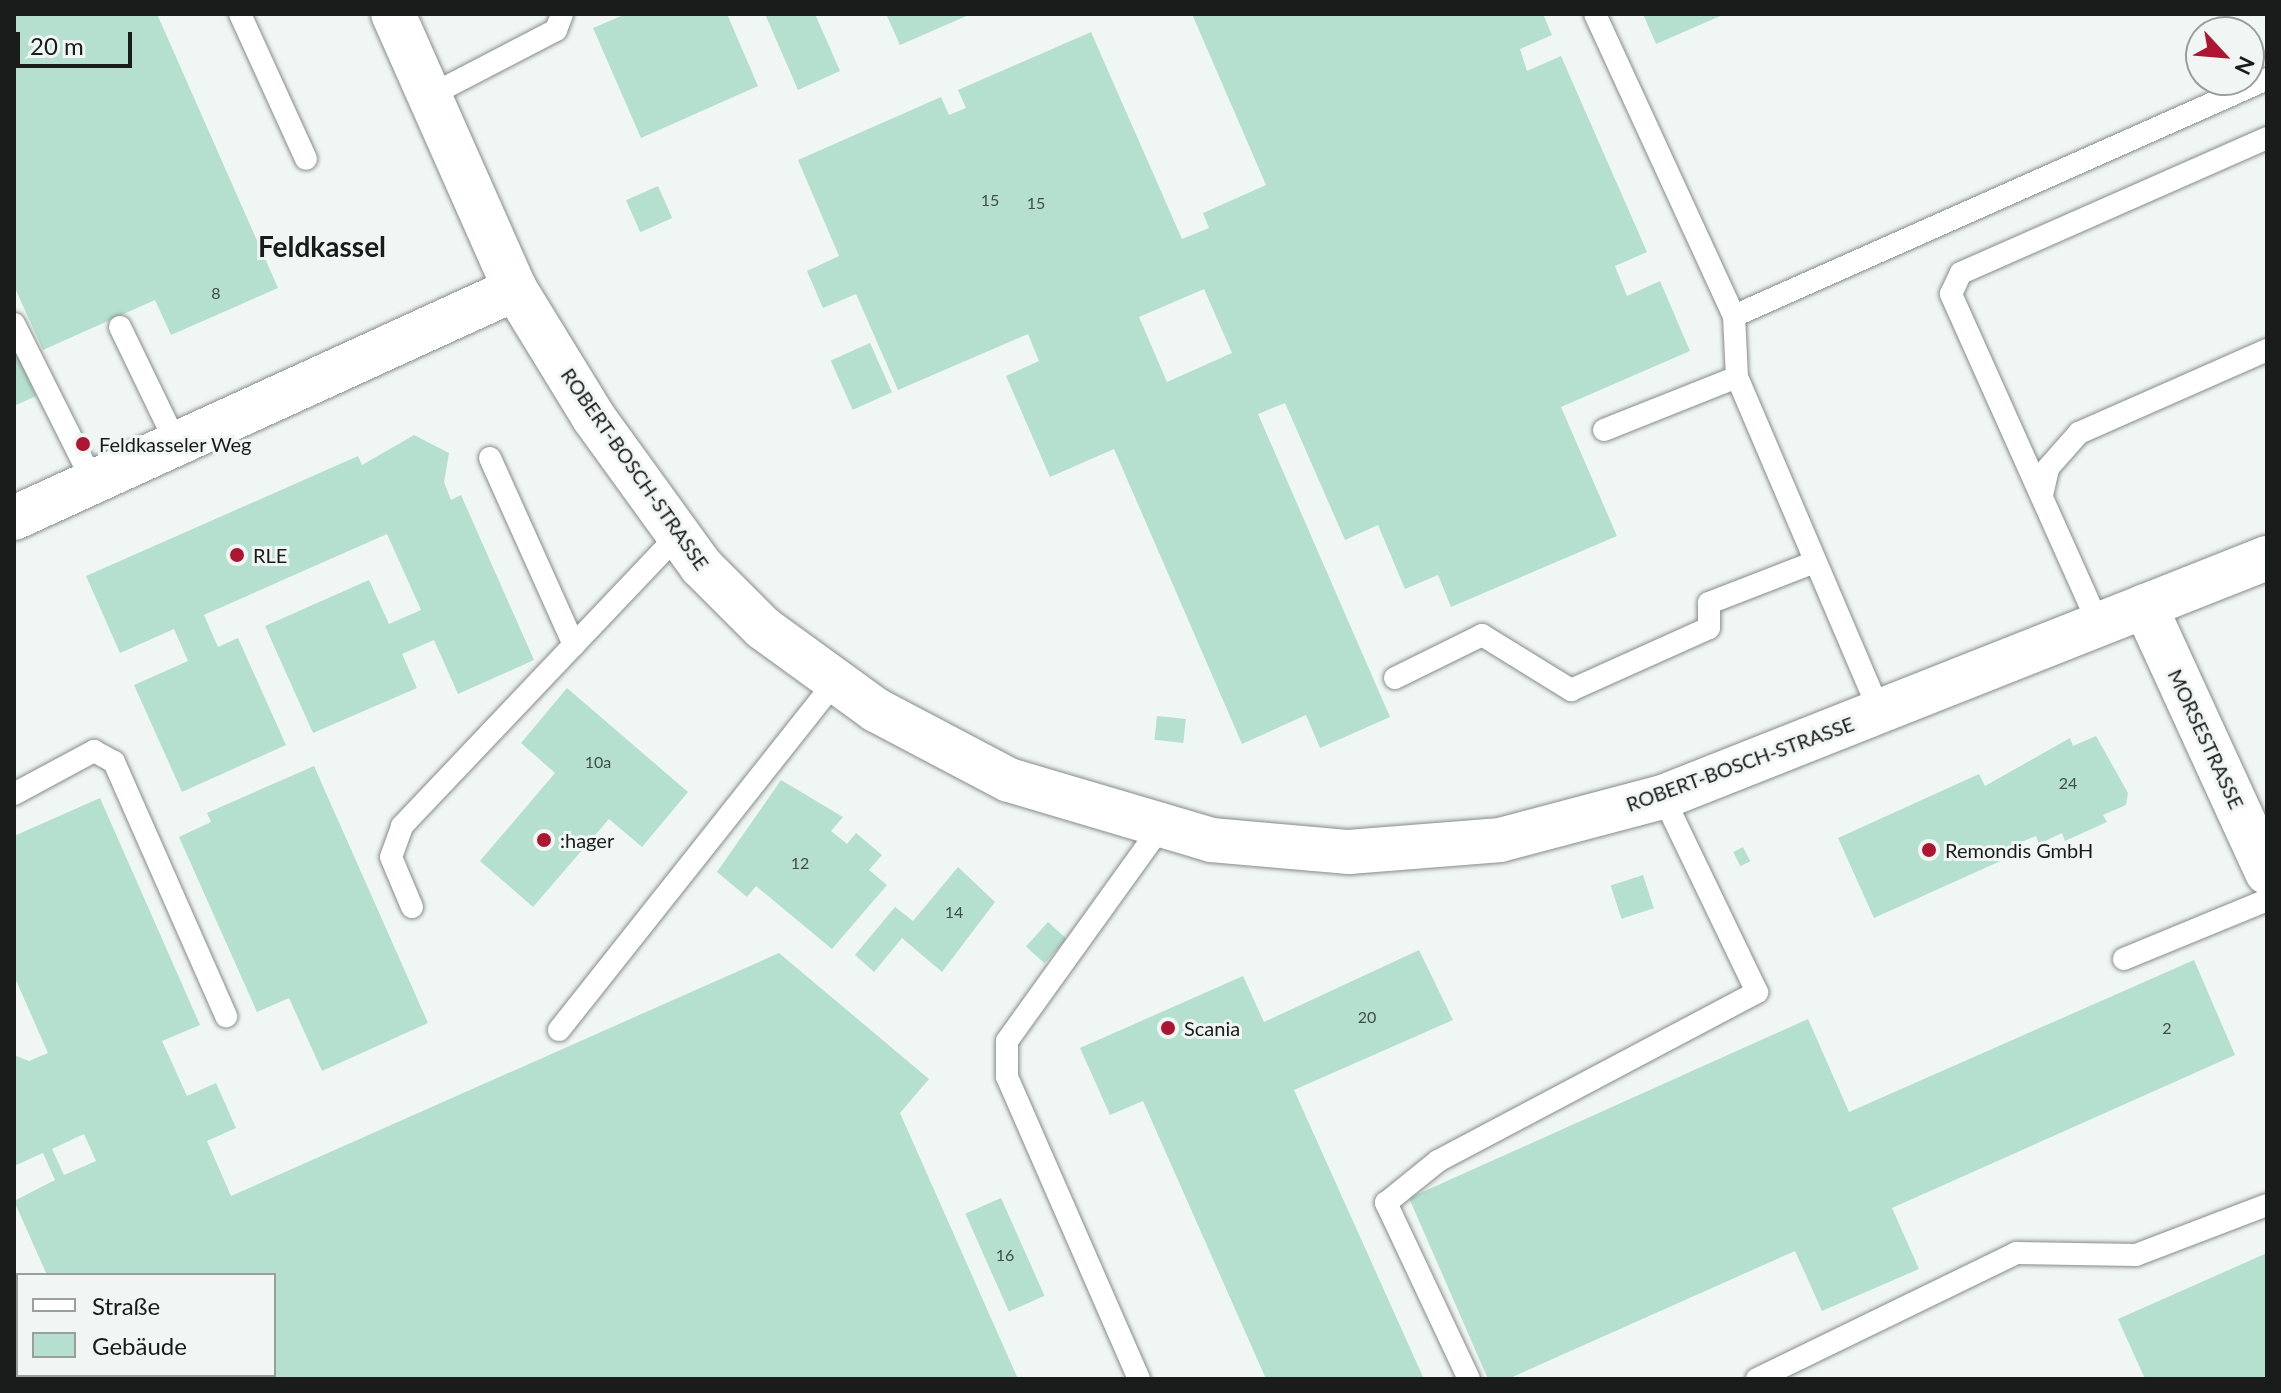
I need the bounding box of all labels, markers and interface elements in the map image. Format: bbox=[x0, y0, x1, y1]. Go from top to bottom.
scale bar bbox=[20, 16, 136, 66]
north arrow bbox=[2185, 16, 2265, 96]
text: 20 m bbox=[30, 31, 84, 60]
text: N bbox=[2229, 52, 2261, 79]
house number: 15 bbox=[981, 190, 999, 210]
house number: 15 bbox=[1027, 193, 1045, 213]
district label: Feldkassel bbox=[258, 229, 386, 263]
house number: 8 bbox=[211, 283, 221, 303]
street label: ROBERT-BOSCH-STRASSE bbox=[556, 363, 714, 575]
place label: Feldkasseler Weg bbox=[99, 432, 252, 456]
marker: Feldkasseler Weg bbox=[74, 435, 92, 453]
place label: RLE bbox=[253, 543, 287, 567]
marker: RLE bbox=[228, 546, 246, 564]
street label: MORSESTRASSE bbox=[2163, 665, 2249, 813]
street label: ROBERT-BOSCH-STRASSE bbox=[1623, 712, 1857, 816]
house number: 10a bbox=[585, 752, 611, 772]
house number: 24 bbox=[2059, 773, 2077, 793]
place label: :hager bbox=[560, 828, 614, 852]
marker: :hager bbox=[535, 831, 553, 849]
place label: Remondis GmbH bbox=[1945, 838, 2093, 862]
marker: Remondis GmbH bbox=[1920, 841, 1938, 859]
house number: 12 bbox=[791, 853, 809, 873]
house number: 14 bbox=[945, 902, 963, 922]
house number: 20 bbox=[1358, 1007, 1376, 1027]
place label: Scania bbox=[1184, 1016, 1240, 1040]
house number: 2 bbox=[2162, 1018, 2172, 1038]
marker: Scania bbox=[1159, 1019, 1177, 1037]
house number: 16 bbox=[996, 1245, 1014, 1265]
legend bbox=[16, 1273, 276, 1377]
text: Straße bbox=[92, 1291, 160, 1320]
text: Gebäude bbox=[92, 1331, 187, 1360]

